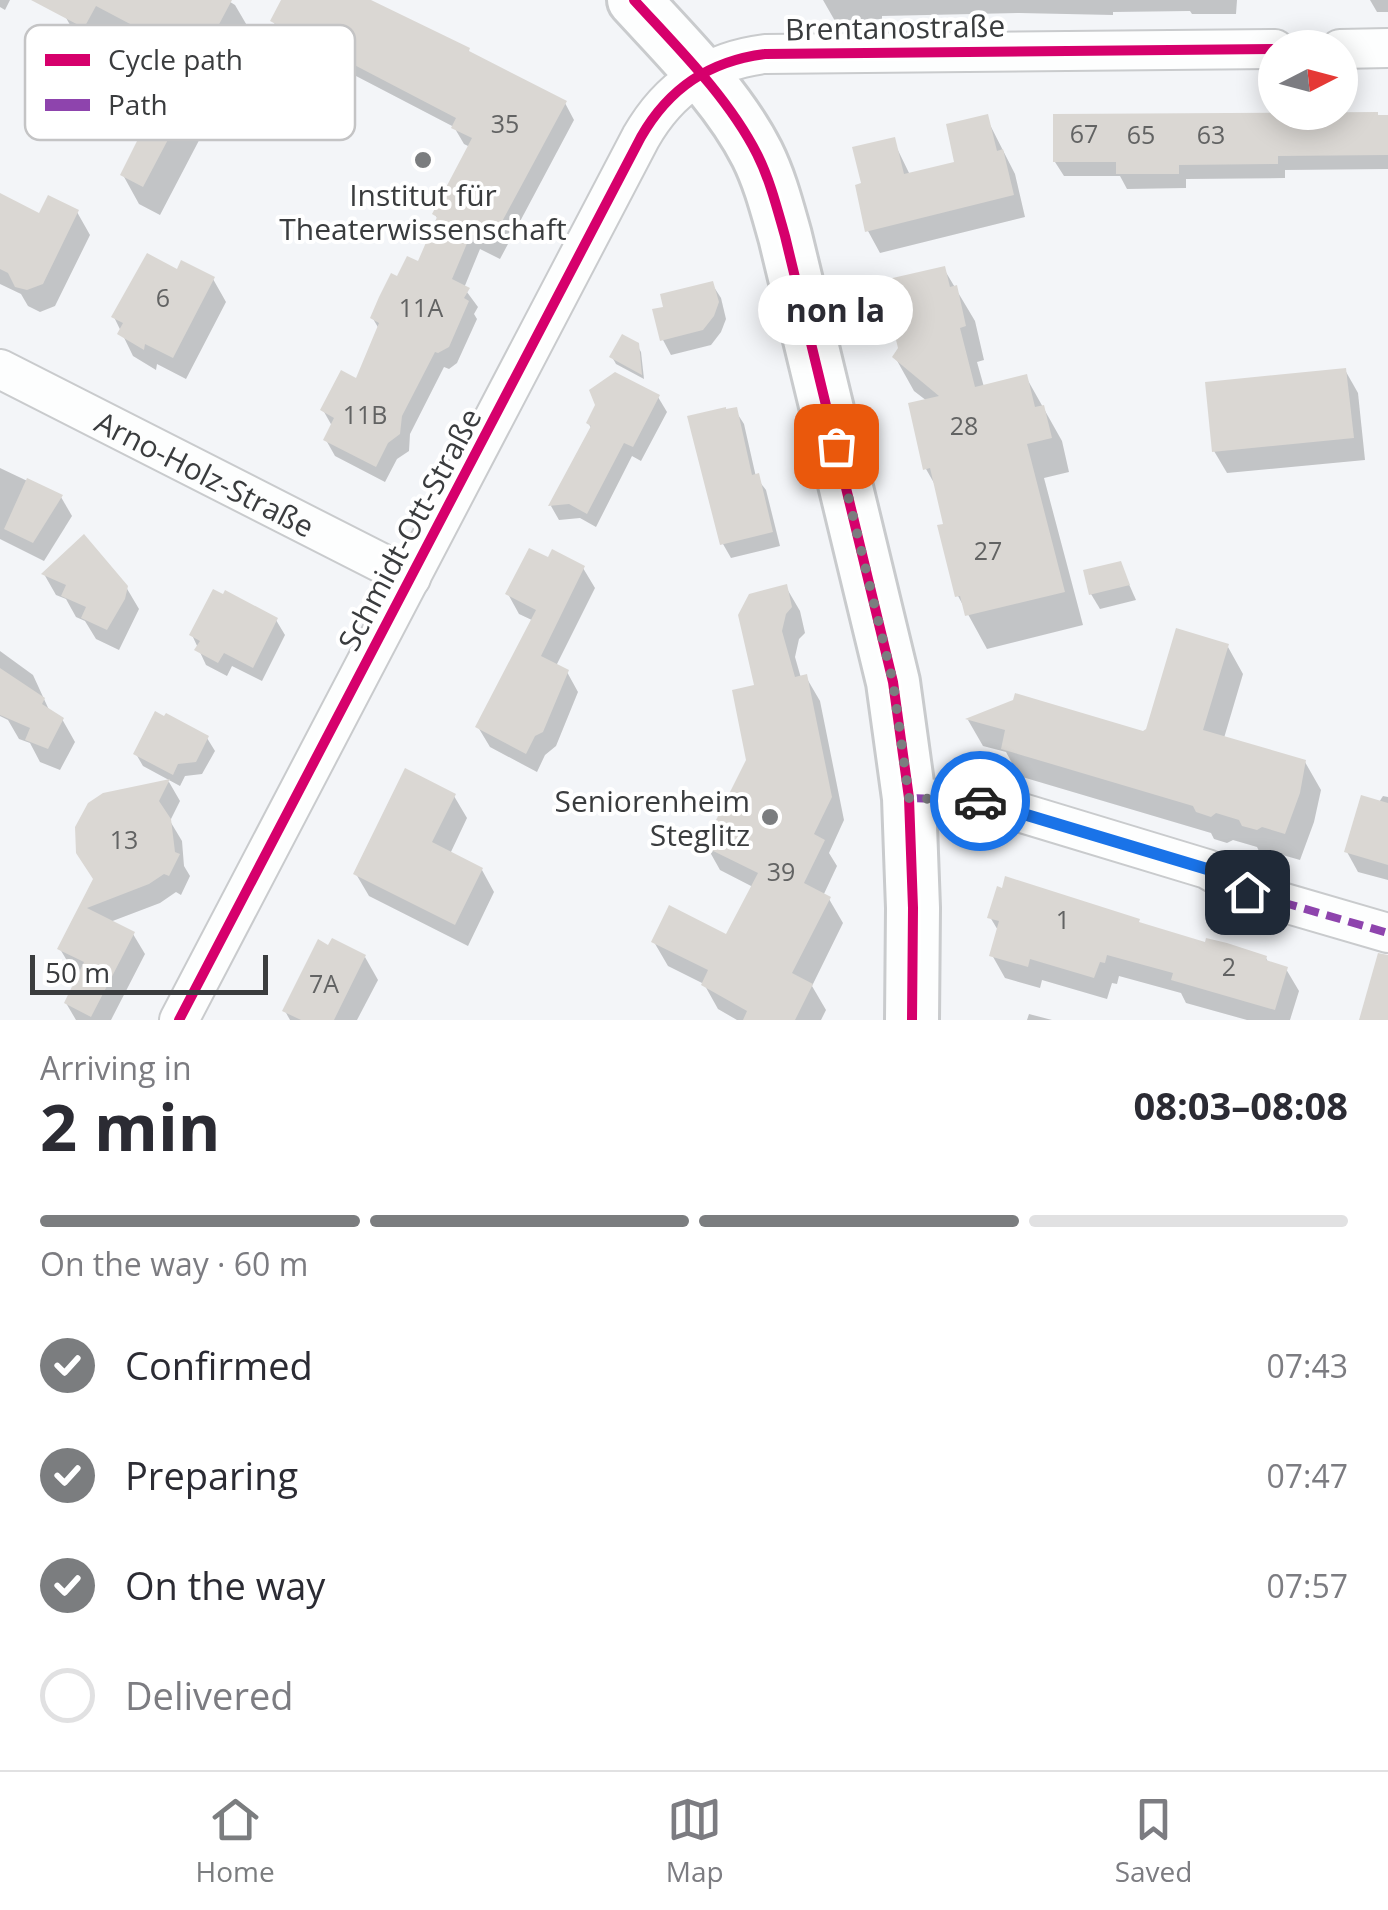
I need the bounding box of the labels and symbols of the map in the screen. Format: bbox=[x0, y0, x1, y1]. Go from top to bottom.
street label: Brentanostraße bbox=[785, 5, 1005, 49]
legend bbox=[25, 25, 355, 140]
north arrow bbox=[1258, 30, 1358, 130]
text: Cycle path bbox=[108, 40, 243, 78]
text: Path bbox=[108, 85, 168, 123]
house number: 35 bbox=[491, 106, 519, 140]
house number: 67 bbox=[1070, 116, 1098, 150]
house number: 65 bbox=[1127, 117, 1155, 151]
house number: 63 bbox=[1197, 117, 1225, 151]
marker: Institut für Theaterwissenschaft bbox=[412, 149, 434, 171]
place label: Institut für Theaterwissenschaft bbox=[279, 174, 567, 249]
callout: non la bbox=[758, 276, 914, 346]
house number: 6 bbox=[156, 280, 170, 314]
house number: 11A bbox=[399, 290, 443, 324]
house number: 11B bbox=[343, 397, 387, 431]
street label: Arno-Holz-Straße bbox=[89, 400, 321, 546]
street label: Schmidt-Ott-Straße bbox=[328, 401, 490, 657]
pin bbox=[794, 404, 879, 489]
house number: 28 bbox=[950, 408, 978, 442]
house number: 27 bbox=[974, 533, 1002, 567]
courier bbox=[930, 751, 1030, 851]
place label: Seniorenheim Steglitz bbox=[555, 780, 750, 855]
marker: Seniorenheim Steglitz bbox=[759, 806, 781, 828]
house number: 13 bbox=[110, 822, 138, 856]
pin bbox=[1205, 850, 1290, 935]
house number: 39 bbox=[767, 854, 795, 888]
house number: 1 bbox=[1056, 902, 1070, 936]
house number: 2 bbox=[1222, 949, 1236, 983]
scale bar bbox=[30, 950, 268, 994]
house number: 7A bbox=[309, 966, 339, 1000]

